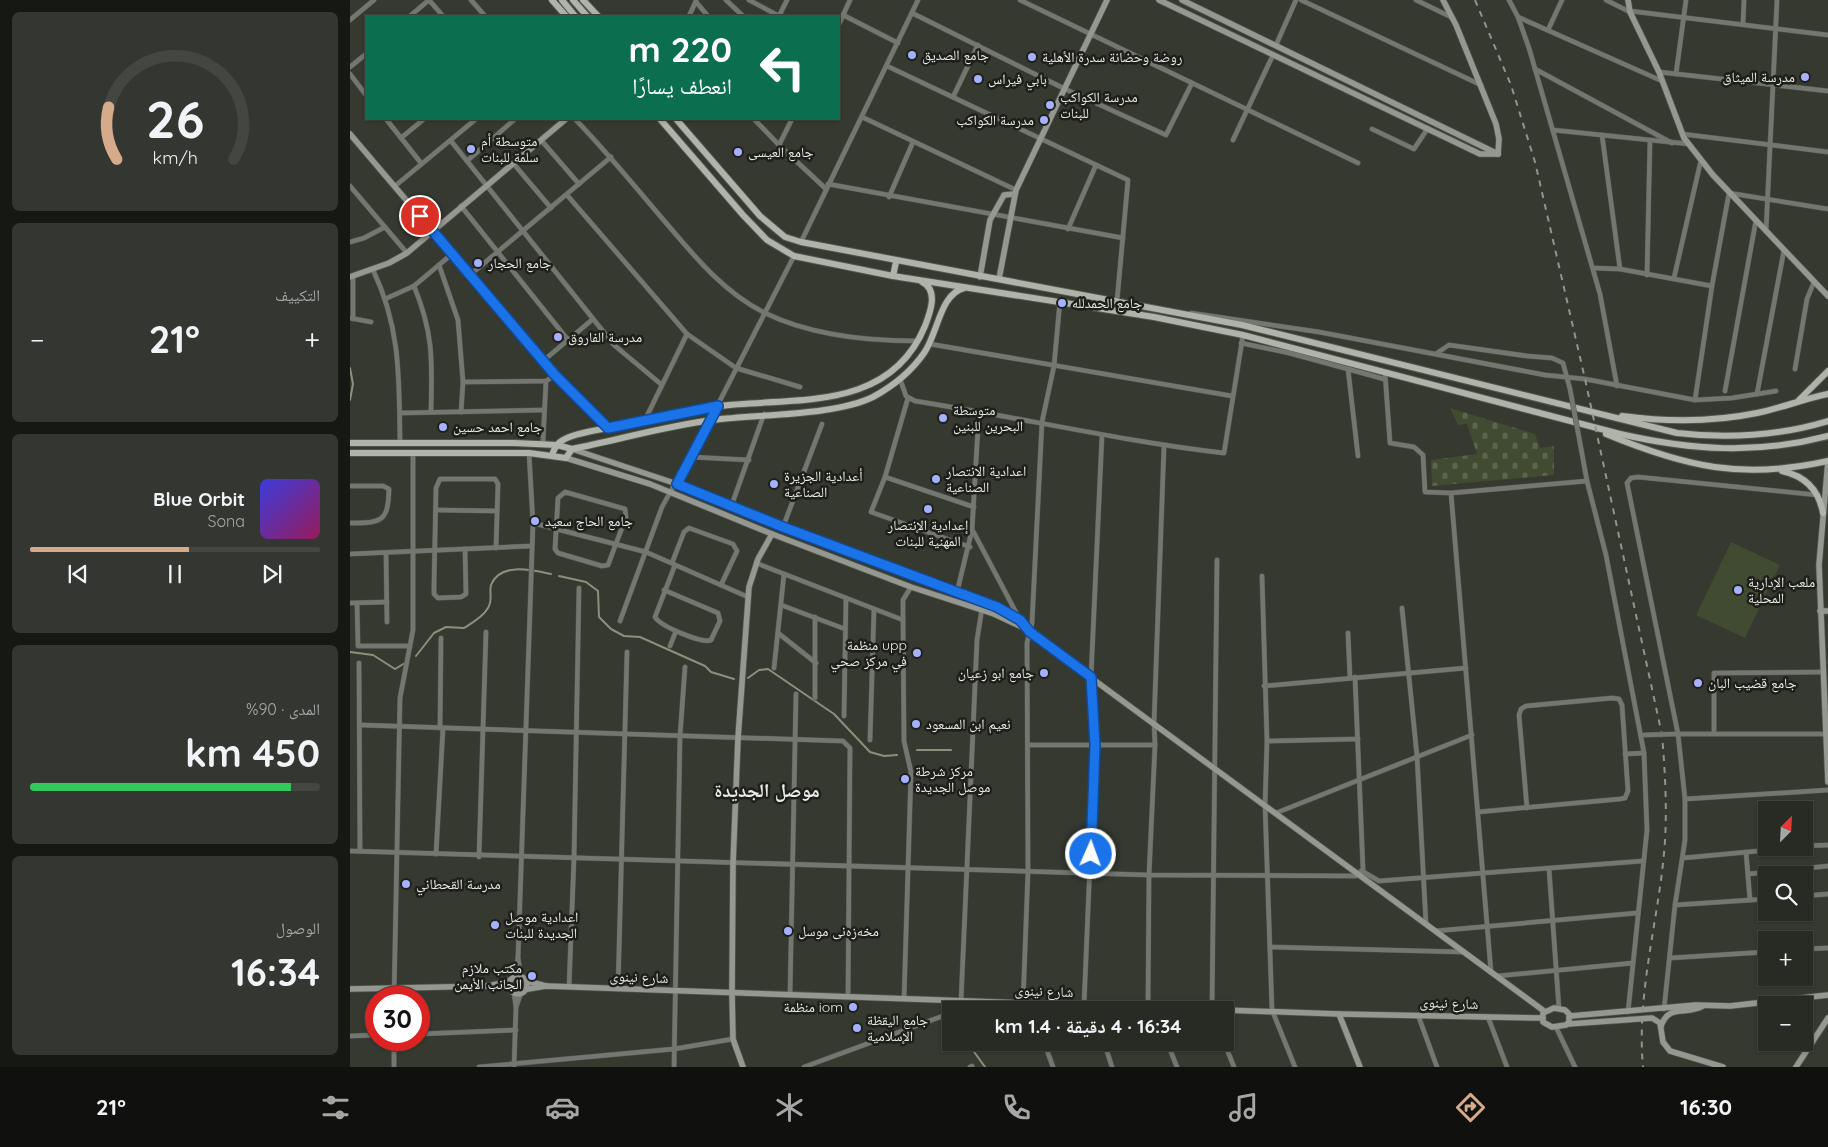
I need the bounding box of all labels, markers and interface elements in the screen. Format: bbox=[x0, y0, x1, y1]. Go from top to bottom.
text: 220 m bbox=[629, 27, 732, 71]
icon: left bbox=[750, 35, 815, 100]
place label: جامع الصديق bbox=[922, 46, 989, 65]
place label: روضة وحضانة سدرة الأهلية bbox=[1042, 48, 1182, 66]
marker: جامع الصديق bbox=[906, 49, 918, 61]
marker: روضة وحضانة سدرة الأهلية bbox=[1026, 51, 1038, 63]
place label: مدرسة الميثاق bbox=[1722, 68, 1795, 86]
place label: بابي فيراس bbox=[988, 70, 1047, 91]
marker: مدرسة الميثاق bbox=[1799, 71, 1811, 83]
text: انعطف يسارًا bbox=[632, 72, 732, 100]
marker: بابي فيراس bbox=[972, 73, 984, 85]
text: 26 bbox=[146, 86, 204, 151]
place label: مدرسة الكواكب للبنات bbox=[1060, 88, 1138, 122]
marker: مدرسة الكواكب للبنات bbox=[1044, 99, 1056, 111]
place label: مدرسة الكواكب bbox=[956, 111, 1034, 129]
marker: مدرسة الكواكب bbox=[1038, 114, 1050, 126]
place label: متوسطة أم سلمة للبنات bbox=[481, 132, 539, 166]
marker: متوسطة أم سلمة للبنات bbox=[465, 143, 477, 155]
place label: جامع العيسى bbox=[748, 143, 813, 162]
text: km/h bbox=[152, 146, 198, 168]
marker: جامع العيسى bbox=[732, 146, 744, 158]
pin bbox=[399, 195, 441, 237]
icon: arrive bbox=[406, 202, 434, 230]
place label: جامع الحجار bbox=[487, 254, 551, 273]
marker: جامع الحجار bbox=[472, 257, 484, 269]
text: التكييف bbox=[275, 285, 320, 305]
place label: جامع الحمدلله bbox=[1072, 294, 1142, 313]
marker: جامع الحمدلله bbox=[1056, 297, 1068, 309]
text: 21° bbox=[149, 315, 200, 363]
text: − bbox=[30, 322, 45, 357]
text: + bbox=[304, 322, 320, 357]
place label: مدرسة الفاروق bbox=[568, 328, 642, 346]
marker: مدرسة الفاروق bbox=[552, 331, 564, 343]
place label: متوسطة البحرين للبنين bbox=[953, 401, 1023, 435]
marker: متوسطة البحرين للبنين bbox=[937, 412, 949, 424]
place label: جامع احمد حسين bbox=[453, 418, 542, 437]
marker: جامع احمد حسين bbox=[437, 421, 449, 433]
place label: اعدادية الانتصار الصناعية bbox=[945, 462, 1026, 496]
place label: أعدادية الجزيرة الصناعية bbox=[784, 467, 863, 501]
marker: اعدادية الانتصار الصناعية bbox=[930, 473, 942, 485]
marker: أعدادية الجزيرة الصناعية bbox=[768, 478, 780, 490]
text: Blue Orbit bbox=[153, 487, 245, 511]
marker: إعدادية الإنتصار المهنية للبنات bbox=[922, 503, 934, 515]
text: Sona bbox=[207, 511, 245, 531]
place label: جامع الحاج سعيد bbox=[545, 512, 633, 531]
marker: جامع الحاج سعيد bbox=[529, 515, 541, 527]
place label: إعدادية الإنتصار المهنية للبنات bbox=[887, 516, 968, 550]
icon: previous bbox=[64, 560, 92, 588]
icon: pause bbox=[161, 560, 189, 588]
icon: next bbox=[258, 560, 286, 588]
place label: ملعب الإدارية المحلية bbox=[1748, 573, 1815, 607]
marker: ملعب الإدارية المحلية bbox=[1732, 584, 1744, 596]
place label: منظمة upp في مركز صحي bbox=[830, 636, 907, 673]
marker: منظمة upp في مركز صحي bbox=[911, 647, 923, 659]
place label: جامع ابو زعیان bbox=[958, 664, 1034, 683]
marker: جامع ابو زعیان bbox=[1038, 667, 1050, 679]
place label: جامع قضيب البان bbox=[1708, 674, 1797, 693]
marker: جامع قضيب البان bbox=[1692, 677, 1704, 689]
text: المدى · 90% bbox=[246, 699, 320, 719]
place label: نعيم ابن المسعود bbox=[926, 715, 1011, 734]
marker: نعيم ابن المسعود bbox=[910, 718, 922, 730]
text: 450 km bbox=[185, 729, 320, 777]
place label: مركز شرطة موصل الجديدة bbox=[915, 762, 990, 796]
marker: مركز شرطة موصل الجديدة bbox=[899, 773, 911, 785]
district label: موصل الجديدة bbox=[714, 778, 820, 802]
north arrow bbox=[1758, 801, 1812, 856]
map controls bbox=[1758, 801, 1813, 1051]
position arrow bbox=[1064, 827, 1116, 879]
button: search bbox=[1758, 866, 1813, 921]
place label: مدرسة القحطاني bbox=[416, 875, 501, 896]
marker: مدرسة القحطاني bbox=[400, 878, 412, 890]
place label: اعدادية موصل الجديدة للبنات bbox=[505, 908, 578, 942]
text: الوصول bbox=[276, 918, 320, 938]
marker: اعدادية موصل الجديدة للبنات bbox=[489, 919, 501, 931]
place label: مخەزەنی موسل bbox=[798, 922, 879, 940]
marker: مخەزەنی موسل bbox=[782, 925, 794, 937]
button: + bbox=[1758, 931, 1813, 986]
text: 16:34 bbox=[231, 948, 320, 996]
place label: مكتب ملازم الجانب الأيمن bbox=[454, 959, 522, 993]
street label: شارع نينوى bbox=[609, 967, 669, 988]
marker: مكتب ملازم الجانب الأيمن bbox=[526, 970, 538, 982]
street label: شارع نينوى bbox=[1014, 981, 1074, 1002]
speed limit sign: 30 bbox=[365, 986, 430, 1051]
street label: شارع نينوى bbox=[1419, 993, 1479, 1014]
button: − bbox=[1758, 996, 1813, 1051]
place label: منظمة iom bbox=[784, 998, 843, 1016]
marker: منظمة iom bbox=[847, 1001, 859, 1013]
place label: جامع اليقظة الإسلامية bbox=[867, 1011, 928, 1045]
text: 16:34 · 4 دقيقة · 1.4 km bbox=[994, 1014, 1182, 1038]
marker: جامع اليقظة الإسلامية bbox=[851, 1022, 863, 1034]
icon: filters bbox=[318, 1090, 353, 1125]
icon: car bbox=[545, 1090, 580, 1125]
icon: climate bbox=[772, 1090, 807, 1125]
icon: phone bbox=[999, 1090, 1034, 1125]
icon: music bbox=[1226, 1090, 1261, 1125]
icon: directions bbox=[1453, 1090, 1488, 1125]
text: 21° bbox=[96, 1093, 126, 1121]
text: 16:30 bbox=[1680, 1093, 1732, 1121]

